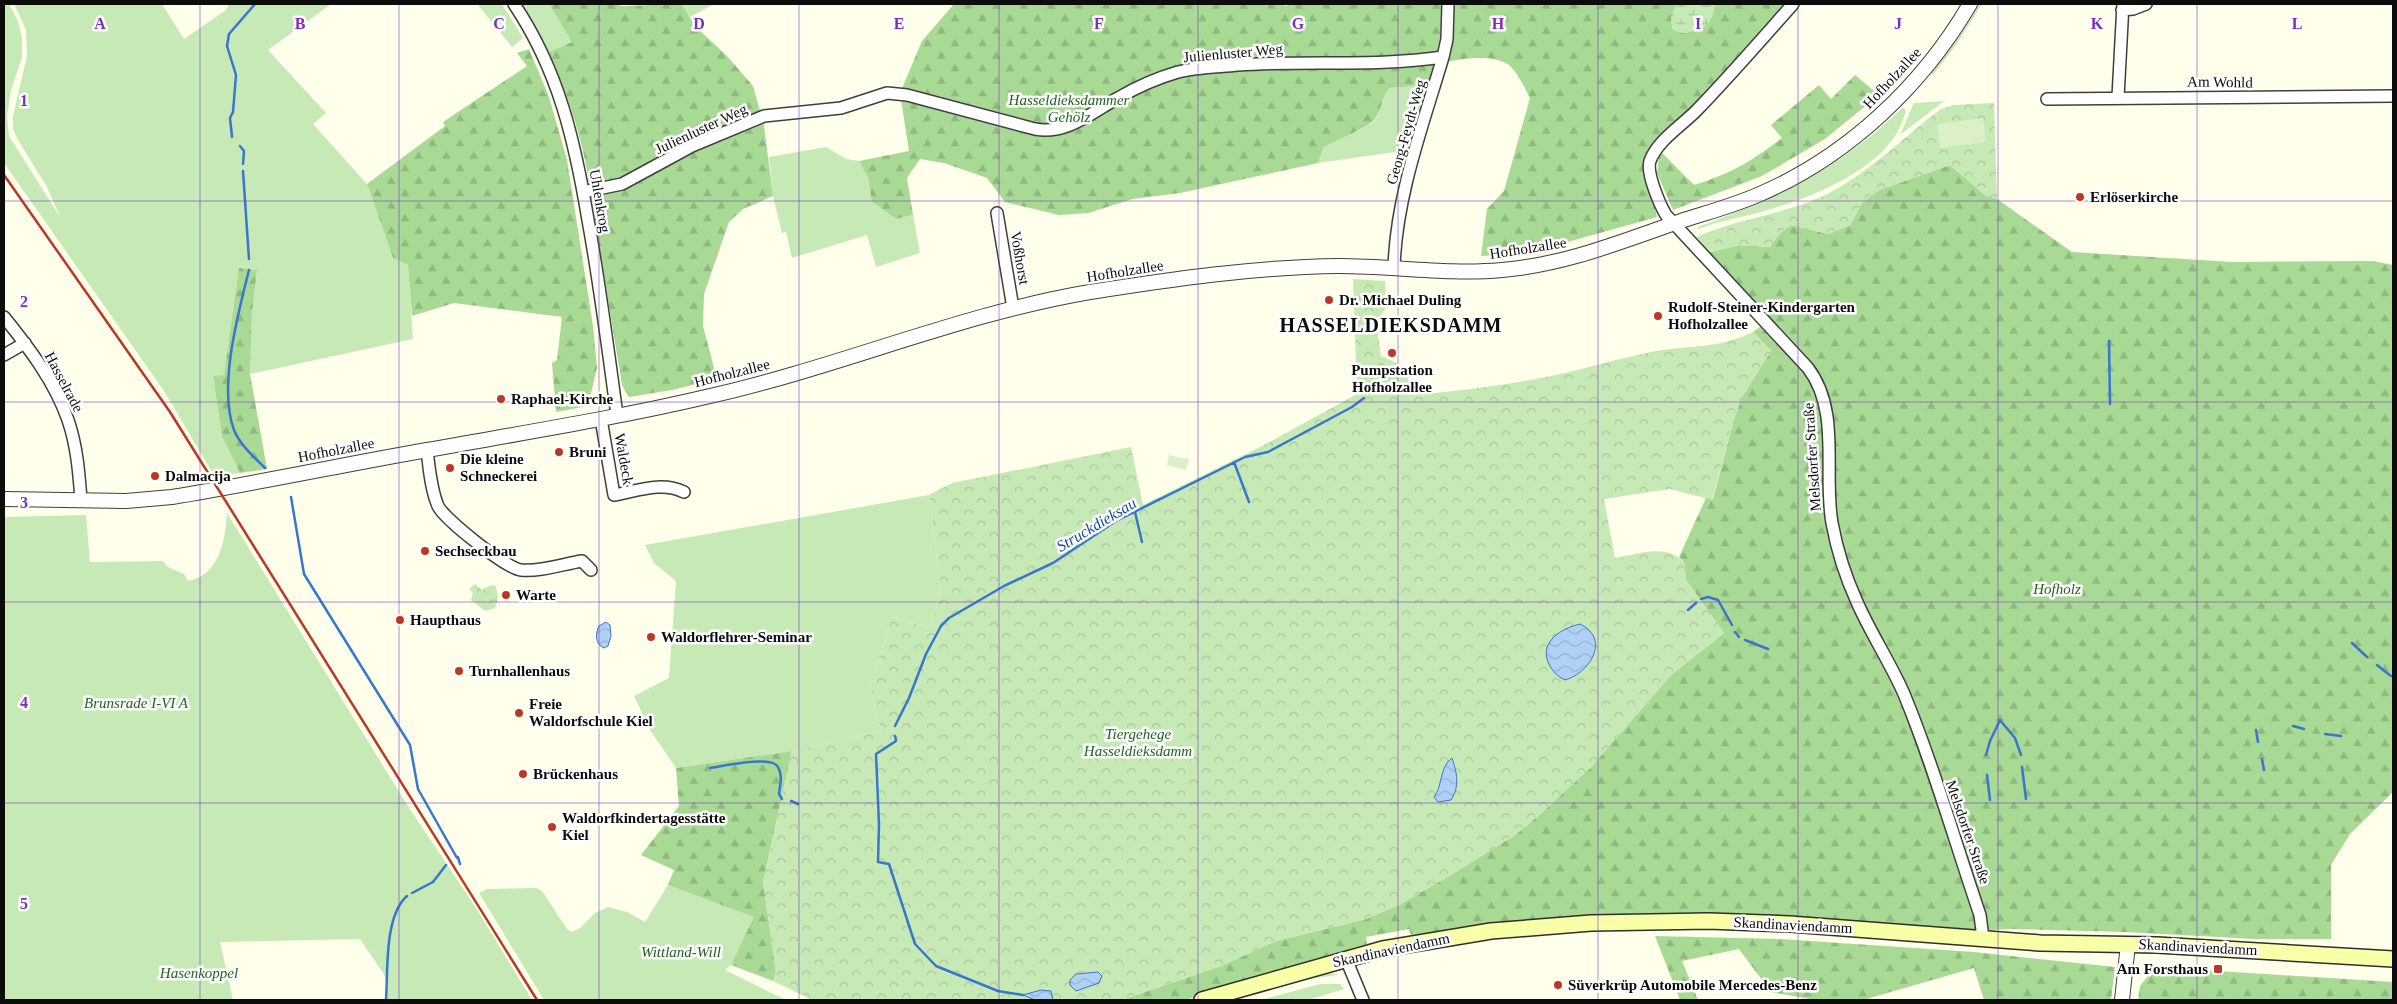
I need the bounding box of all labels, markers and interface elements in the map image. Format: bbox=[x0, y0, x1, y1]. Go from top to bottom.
text: A bbox=[94, 15, 106, 32]
text: B bbox=[295, 15, 306, 32]
text: C bbox=[493, 15, 505, 32]
text: D bbox=[693, 15, 705, 32]
text: E bbox=[894, 15, 904, 32]
text: F bbox=[1094, 15, 1104, 32]
text: G bbox=[1292, 15, 1305, 32]
text: H bbox=[1492, 15, 1505, 32]
text: I bbox=[1695, 15, 1701, 32]
text: J bbox=[1894, 15, 1902, 32]
text: K bbox=[2091, 15, 2104, 32]
text: L bbox=[2292, 15, 2302, 32]
street label: Julienluster Weg bbox=[1183, 41, 1284, 65]
street label: Hofholzallee bbox=[1860, 44, 1924, 112]
street label: Am Wohld bbox=[2187, 73, 2253, 91]
street label: Georg-Feydt-Weg bbox=[1383, 77, 1429, 186]
text: 1 bbox=[20, 92, 28, 109]
park label: Hasseldieksdammer Gehölz bbox=[1008, 92, 1130, 125]
street label: Julienluster Weg bbox=[652, 100, 750, 157]
street label: Uhlenkrog bbox=[587, 168, 614, 234]
place label: Erlöserkirche bbox=[2090, 189, 2178, 205]
marker: Erlöserkirche bbox=[2074, 191, 2086, 203]
street label: Voßhorst bbox=[1007, 230, 1033, 287]
street label: Hofholzallee bbox=[1488, 234, 1568, 262]
street label: Hofholzallee bbox=[1085, 257, 1165, 285]
place label: Dr. Michael Duling bbox=[1339, 292, 1462, 308]
text: 2 bbox=[20, 293, 28, 310]
marker: Dr. Michael Duling bbox=[1323, 294, 1335, 306]
place label: Rudolf-Steiner-Kindergarten Hofholzallee bbox=[1668, 299, 1856, 332]
marker: Rudolf-Steiner-Kindergarten Hofholzallee bbox=[1652, 310, 1664, 322]
district label: HASSELDIEKSDAMM bbox=[1280, 314, 1502, 336]
marker: Pumpstation Hofholzallee bbox=[1386, 347, 1398, 359]
street label: Hasselrade bbox=[41, 349, 87, 415]
street label: Hofholzallee bbox=[692, 356, 772, 390]
place label: Pumpstation Hofholzallee bbox=[1351, 362, 1433, 395]
place label: Raphael-Kirche bbox=[511, 391, 614, 407]
marker: Raphael-Kirche bbox=[495, 393, 507, 405]
street label: Melsdorfer Straße bbox=[1800, 402, 1824, 512]
street label: Waldeck bbox=[612, 432, 636, 487]
street label: Hofholzallee bbox=[296, 435, 376, 465]
place label: Bruni bbox=[569, 444, 607, 460]
marker: Bruni bbox=[553, 446, 565, 458]
place label: Die kleine Schneckerei bbox=[460, 451, 537, 484]
marker: Die kleine Schneckerei bbox=[444, 462, 456, 474]
place label: Dalmacija bbox=[165, 468, 231, 484]
marker: Dalmacija bbox=[149, 470, 161, 482]
text: 3 bbox=[20, 494, 28, 511]
water label: Struckdieksau bbox=[1053, 494, 1139, 555]
place label: Sechseckbau bbox=[435, 543, 517, 559]
marker: Sechseckbau bbox=[419, 545, 431, 557]
park label: Hofholz bbox=[2032, 581, 2081, 597]
place label: Warte bbox=[516, 587, 556, 603]
marker: Warte bbox=[500, 589, 512, 601]
place label: Haupthaus bbox=[410, 612, 481, 628]
marker: Haupthaus bbox=[394, 614, 406, 626]
place label: Waldorflehrer-Seminar bbox=[661, 629, 812, 645]
marker: Waldorflehrer-Seminar bbox=[645, 631, 657, 643]
place label: Turnhallenhaus bbox=[469, 663, 570, 679]
marker: Turnhallenhaus bbox=[453, 665, 465, 677]
text: 4 bbox=[20, 694, 28, 711]
park label: Brunsrade I-VI A bbox=[84, 695, 189, 711]
place label: Freie Waldorfschule Kiel bbox=[529, 696, 653, 729]
marker: Freie Waldorfschule Kiel bbox=[513, 707, 525, 719]
park label: Tiergehege Hasseldieksdamm bbox=[1083, 726, 1192, 759]
place label: Brückenhaus bbox=[533, 766, 618, 782]
marker: Brückenhaus bbox=[517, 768, 529, 780]
street label: Melsdorfer Straße bbox=[1943, 778, 1993, 886]
place label: Waldorfkindertagesstätte Kiel bbox=[562, 810, 726, 843]
marker: Waldorfkindertagesstätte Kiel bbox=[546, 821, 558, 833]
text: 5 bbox=[20, 895, 28, 912]
street label: Skandinaviendamm bbox=[1733, 914, 1853, 936]
street label: Skandinaviendamm bbox=[1331, 930, 1451, 970]
street label: Skandinaviendamm bbox=[2138, 936, 2258, 958]
park label: Wittland-Will bbox=[641, 944, 721, 960]
place label: Am Forsthaus bbox=[2117, 961, 2208, 977]
marker: Am Forsthaus bbox=[2212, 963, 2224, 975]
park label: Hasenkoppel bbox=[159, 965, 238, 981]
place label: Süverkrüp Automobile Mercedes-Benz bbox=[1568, 977, 1817, 993]
marker: Süverkrüp Automobile Mercedes-Benz bbox=[1552, 979, 1564, 991]

